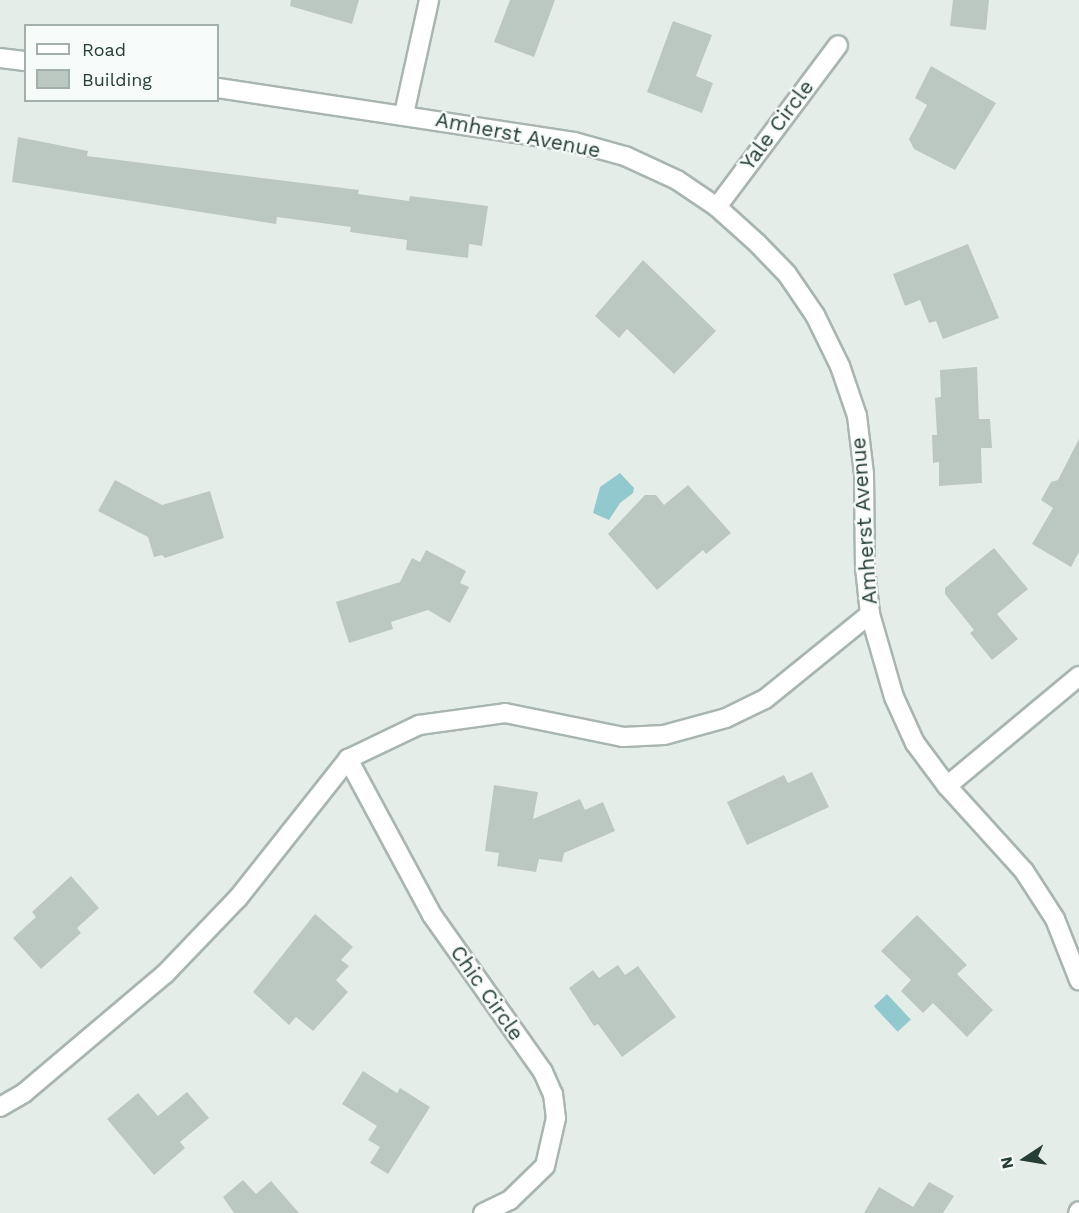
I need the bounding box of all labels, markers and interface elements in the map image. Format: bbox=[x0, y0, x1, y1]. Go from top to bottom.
legend bbox=[24, 24, 219, 102]
text: Road bbox=[82, 39, 126, 60]
text: Building bbox=[82, 69, 152, 90]
street label: Yale Circle bbox=[735, 75, 819, 175]
street label: Amherst Avenue bbox=[433, 107, 603, 163]
street label: Amherst Avenue bbox=[846, 436, 882, 606]
street label: Chic Circle bbox=[445, 941, 529, 1045]
north arrow bbox=[995, 1129, 1055, 1189]
text: N bbox=[996, 1155, 1017, 1171]

